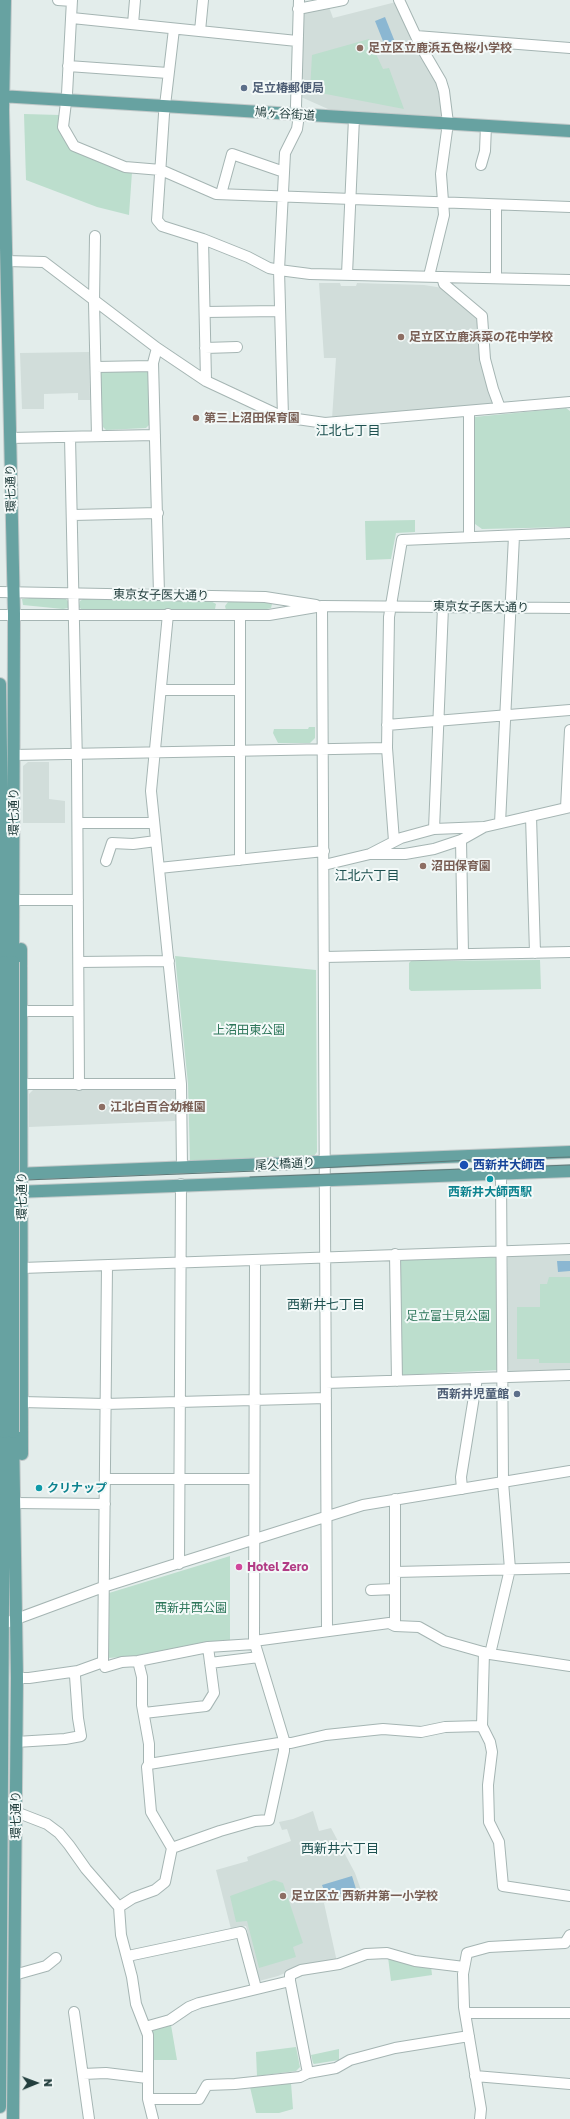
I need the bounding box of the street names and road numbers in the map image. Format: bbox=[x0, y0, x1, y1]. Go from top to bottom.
street label: 鳩ヶ谷街道 bbox=[255, 105, 315, 123]
street label: 環七通り bbox=[3, 464, 19, 512]
street label: 東京女子医大通り bbox=[113, 587, 209, 603]
street label: 東京女子医大通り bbox=[433, 599, 529, 615]
street label: 環七通り bbox=[7, 788, 21, 836]
street label: 尾久橋通り bbox=[255, 1155, 315, 1173]
street label: 環七通り bbox=[15, 1172, 29, 1220]
street label: 環七通り bbox=[9, 1791, 23, 1839]

